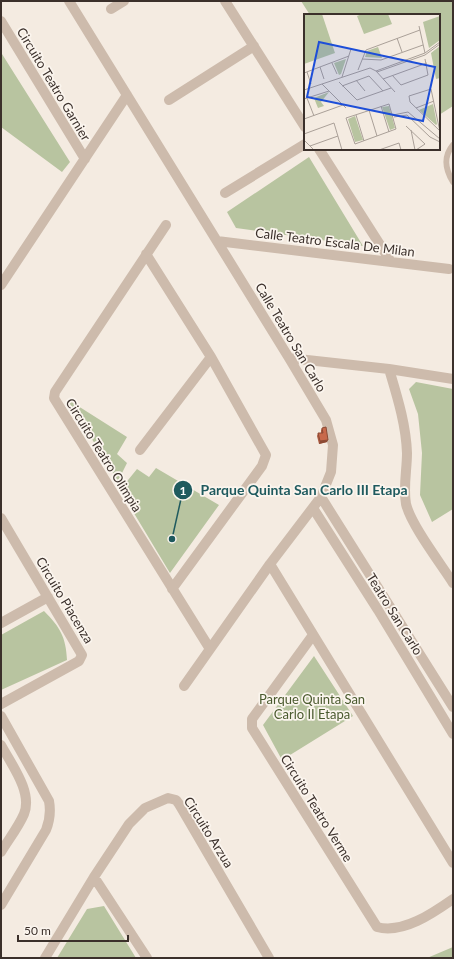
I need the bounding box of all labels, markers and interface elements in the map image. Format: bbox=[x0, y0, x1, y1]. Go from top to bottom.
inset map bbox=[304, 14, 440, 150]
street label: Circuito Teatro Garnier bbox=[14, 24, 94, 144]
street label: Calle Teatro Escala De Milan bbox=[254, 224, 416, 260]
street label: Calle Teatro San Carlo bbox=[252, 279, 330, 395]
street label: Circuito Teatro Olimpia bbox=[63, 395, 145, 515]
callout: Parque Quinta San Carlo III Etapa bbox=[173, 477, 416, 503]
text: Parque Quinta San Carlo III Etapa bbox=[201, 481, 408, 498]
text: 1 bbox=[180, 483, 187, 498]
street label: Circuito Piacenza bbox=[33, 554, 97, 646]
street label: Teatro San Carlo bbox=[363, 570, 427, 658]
park label: Parque Quinta San Carlo II Etapa bbox=[259, 691, 365, 722]
street label: Circuito Teatro Verme bbox=[278, 751, 357, 865]
street label: Circuito Arzua bbox=[181, 793, 237, 871]
scale bar bbox=[18, 917, 128, 943]
text: 50 m bbox=[24, 923, 51, 938]

